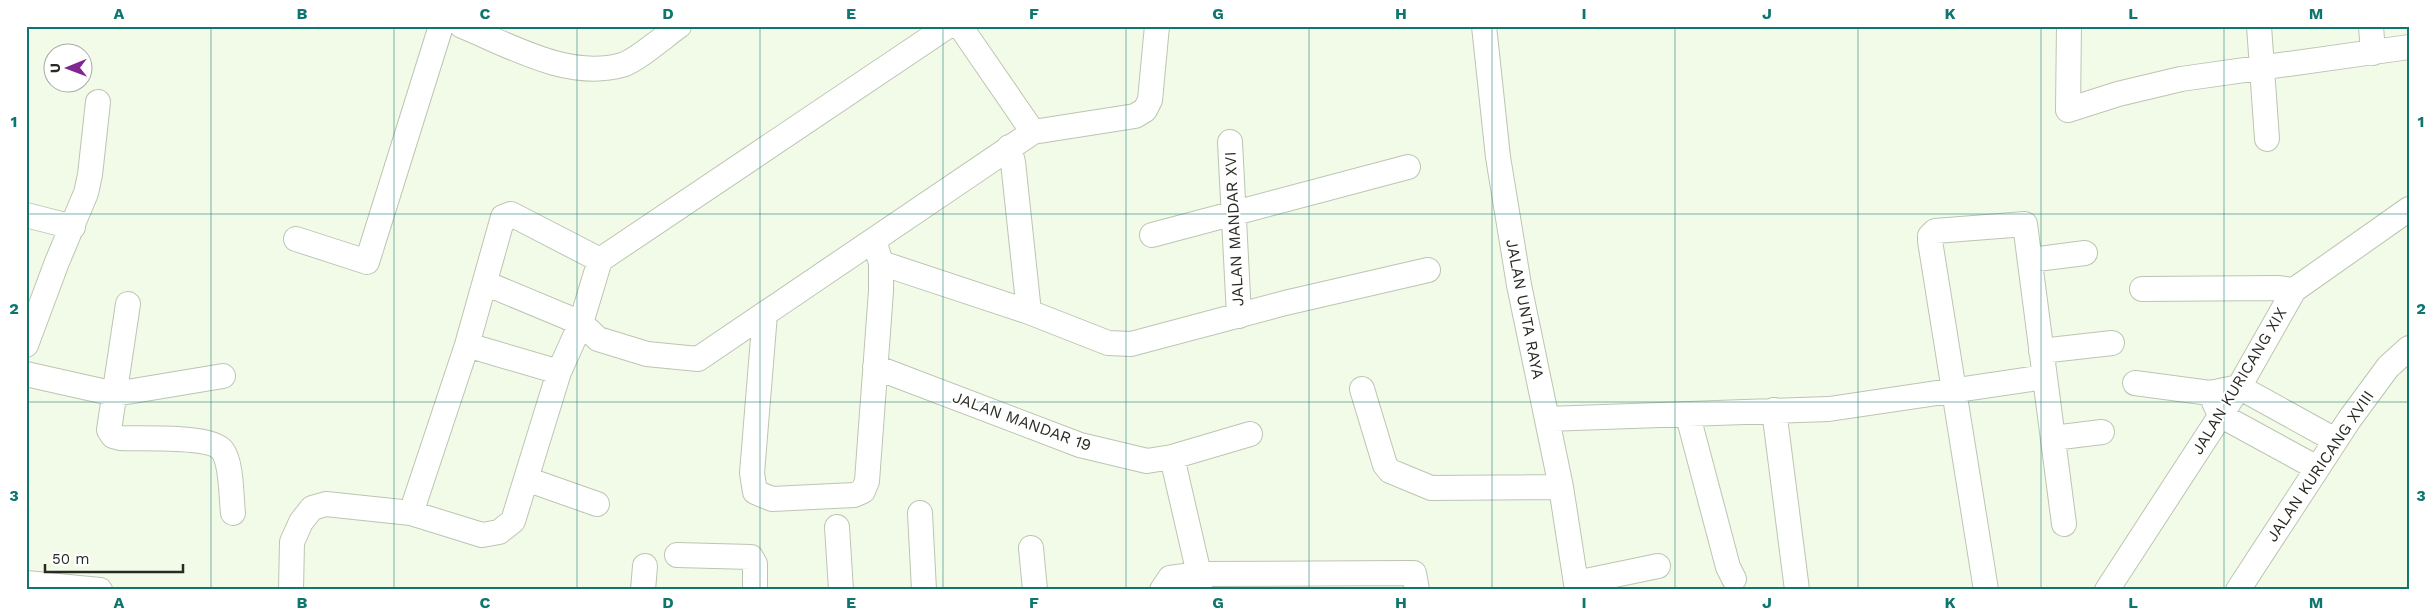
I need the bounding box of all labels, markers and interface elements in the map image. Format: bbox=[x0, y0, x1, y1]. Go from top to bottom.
text: A bbox=[114, 4, 125, 23]
text: B bbox=[297, 4, 308, 23]
text: C bbox=[480, 4, 491, 23]
text: D bbox=[662, 4, 674, 23]
text: E bbox=[846, 4, 856, 23]
text: F bbox=[1029, 4, 1039, 23]
text: G bbox=[1212, 4, 1224, 23]
text: H bbox=[1395, 4, 1407, 23]
text: I bbox=[1581, 4, 1587, 23]
text: J bbox=[1762, 4, 1772, 23]
text: K bbox=[1944, 4, 1956, 23]
text: L bbox=[2128, 4, 2138, 23]
text: M bbox=[2309, 4, 2323, 23]
north arrow bbox=[42, 42, 92, 92]
text: U bbox=[47, 63, 63, 73]
text: 1 bbox=[11, 112, 17, 131]
text: 1 bbox=[2418, 112, 2424, 131]
street label: JALAN MANDAR XVI bbox=[1220, 151, 1248, 307]
street label: JALAN UNTA RAYA bbox=[1502, 237, 1548, 381]
text: 2 bbox=[9, 299, 19, 318]
text: 2 bbox=[2416, 299, 2426, 318]
street label: JALAN KURICANG XIX bbox=[2188, 304, 2291, 458]
street label: JALAN MANDAR 19 bbox=[950, 387, 1094, 455]
street label: JALAN KURICANG XVIII bbox=[2262, 387, 2378, 545]
text: 3 bbox=[9, 486, 19, 505]
text: 3 bbox=[2416, 486, 2426, 505]
scale bar bbox=[45, 541, 182, 573]
text: 50 m bbox=[52, 550, 89, 568]
text: A bbox=[114, 593, 125, 612]
text: B bbox=[297, 593, 308, 612]
text: C bbox=[480, 593, 491, 612]
text: D bbox=[662, 593, 674, 612]
text: E bbox=[846, 593, 856, 612]
text: F bbox=[1029, 593, 1039, 612]
text: G bbox=[1212, 593, 1224, 612]
text: H bbox=[1395, 593, 1407, 612]
text: I bbox=[1581, 593, 1587, 612]
text: J bbox=[1762, 593, 1772, 612]
text: K bbox=[1944, 593, 1956, 612]
text: L bbox=[2128, 593, 2138, 612]
text: M bbox=[2309, 593, 2323, 612]

